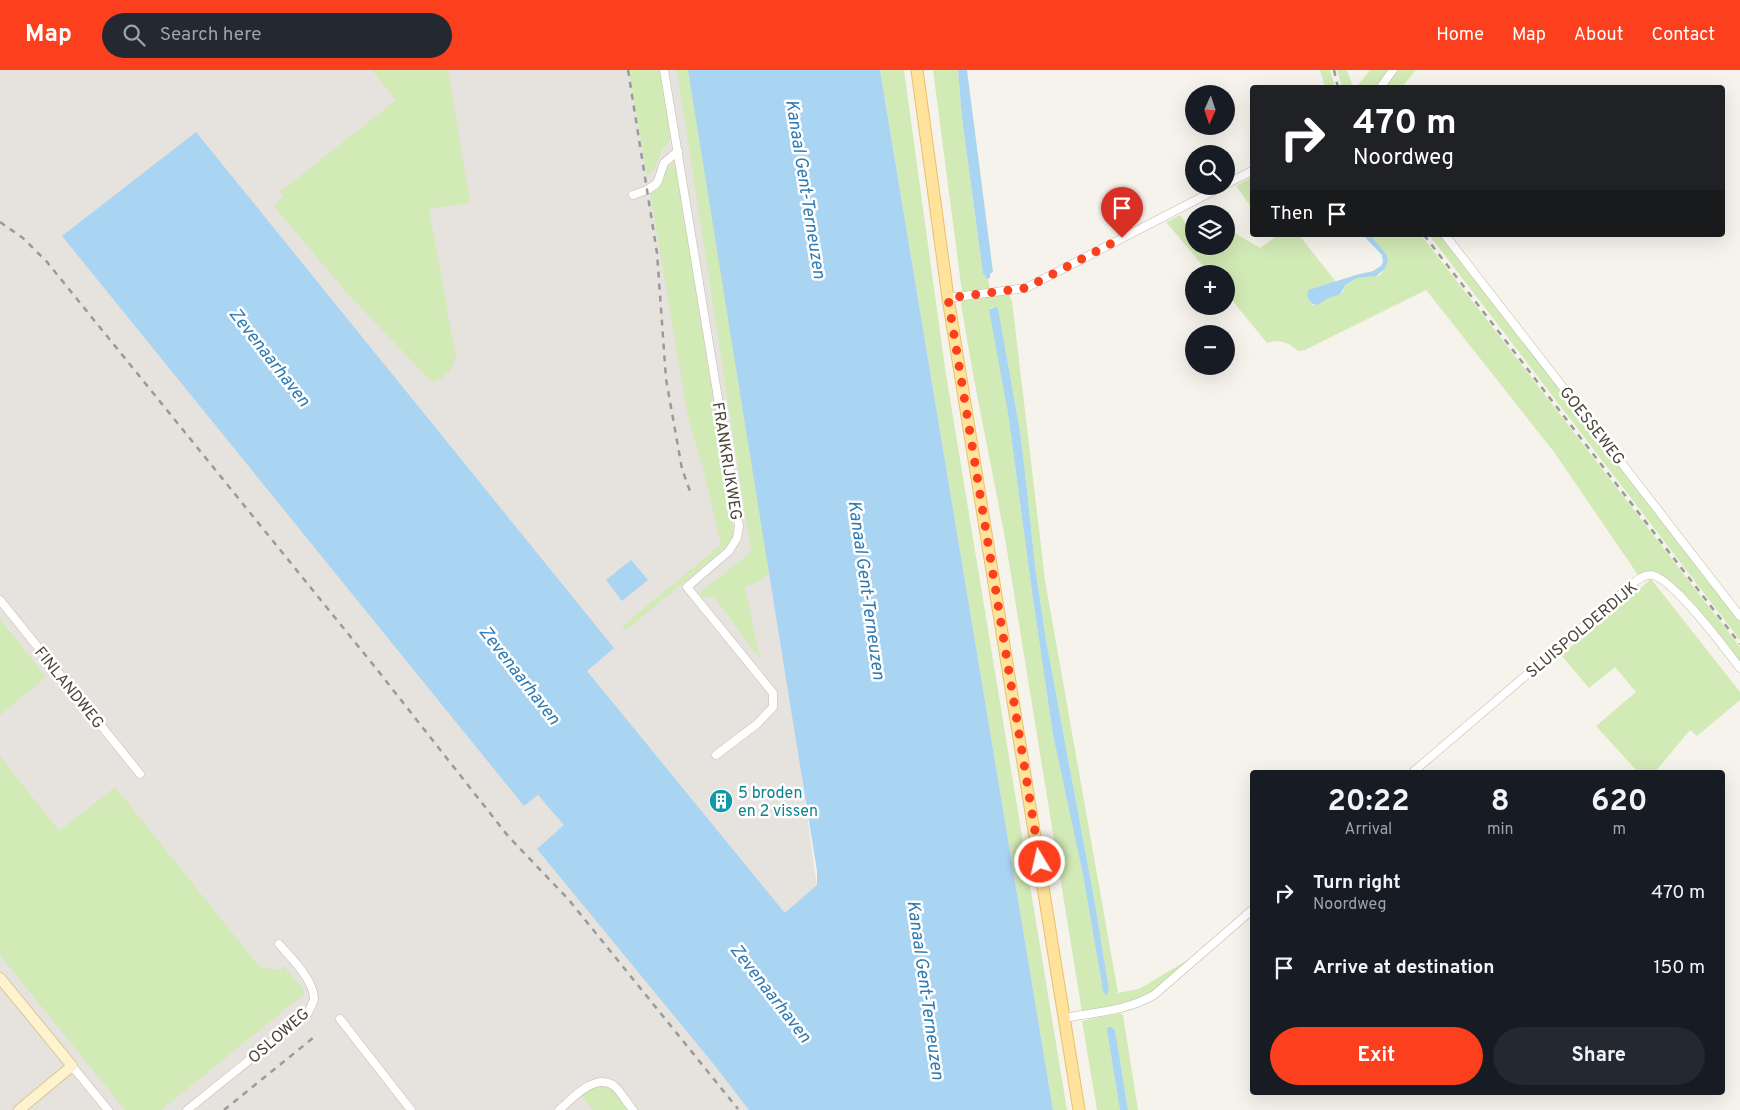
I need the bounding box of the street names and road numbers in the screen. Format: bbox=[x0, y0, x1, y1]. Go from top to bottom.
street label: GOESSEWEG bbox=[1555, 383, 1628, 469]
street label: FRANKRIJKWEG bbox=[707, 401, 745, 522]
street label: SLUISPOLDERDIJK bbox=[1522, 578, 1642, 683]
street label: FINLANDWEG bbox=[29, 643, 108, 733]
street label: OSLOWEG bbox=[245, 1004, 314, 1069]

